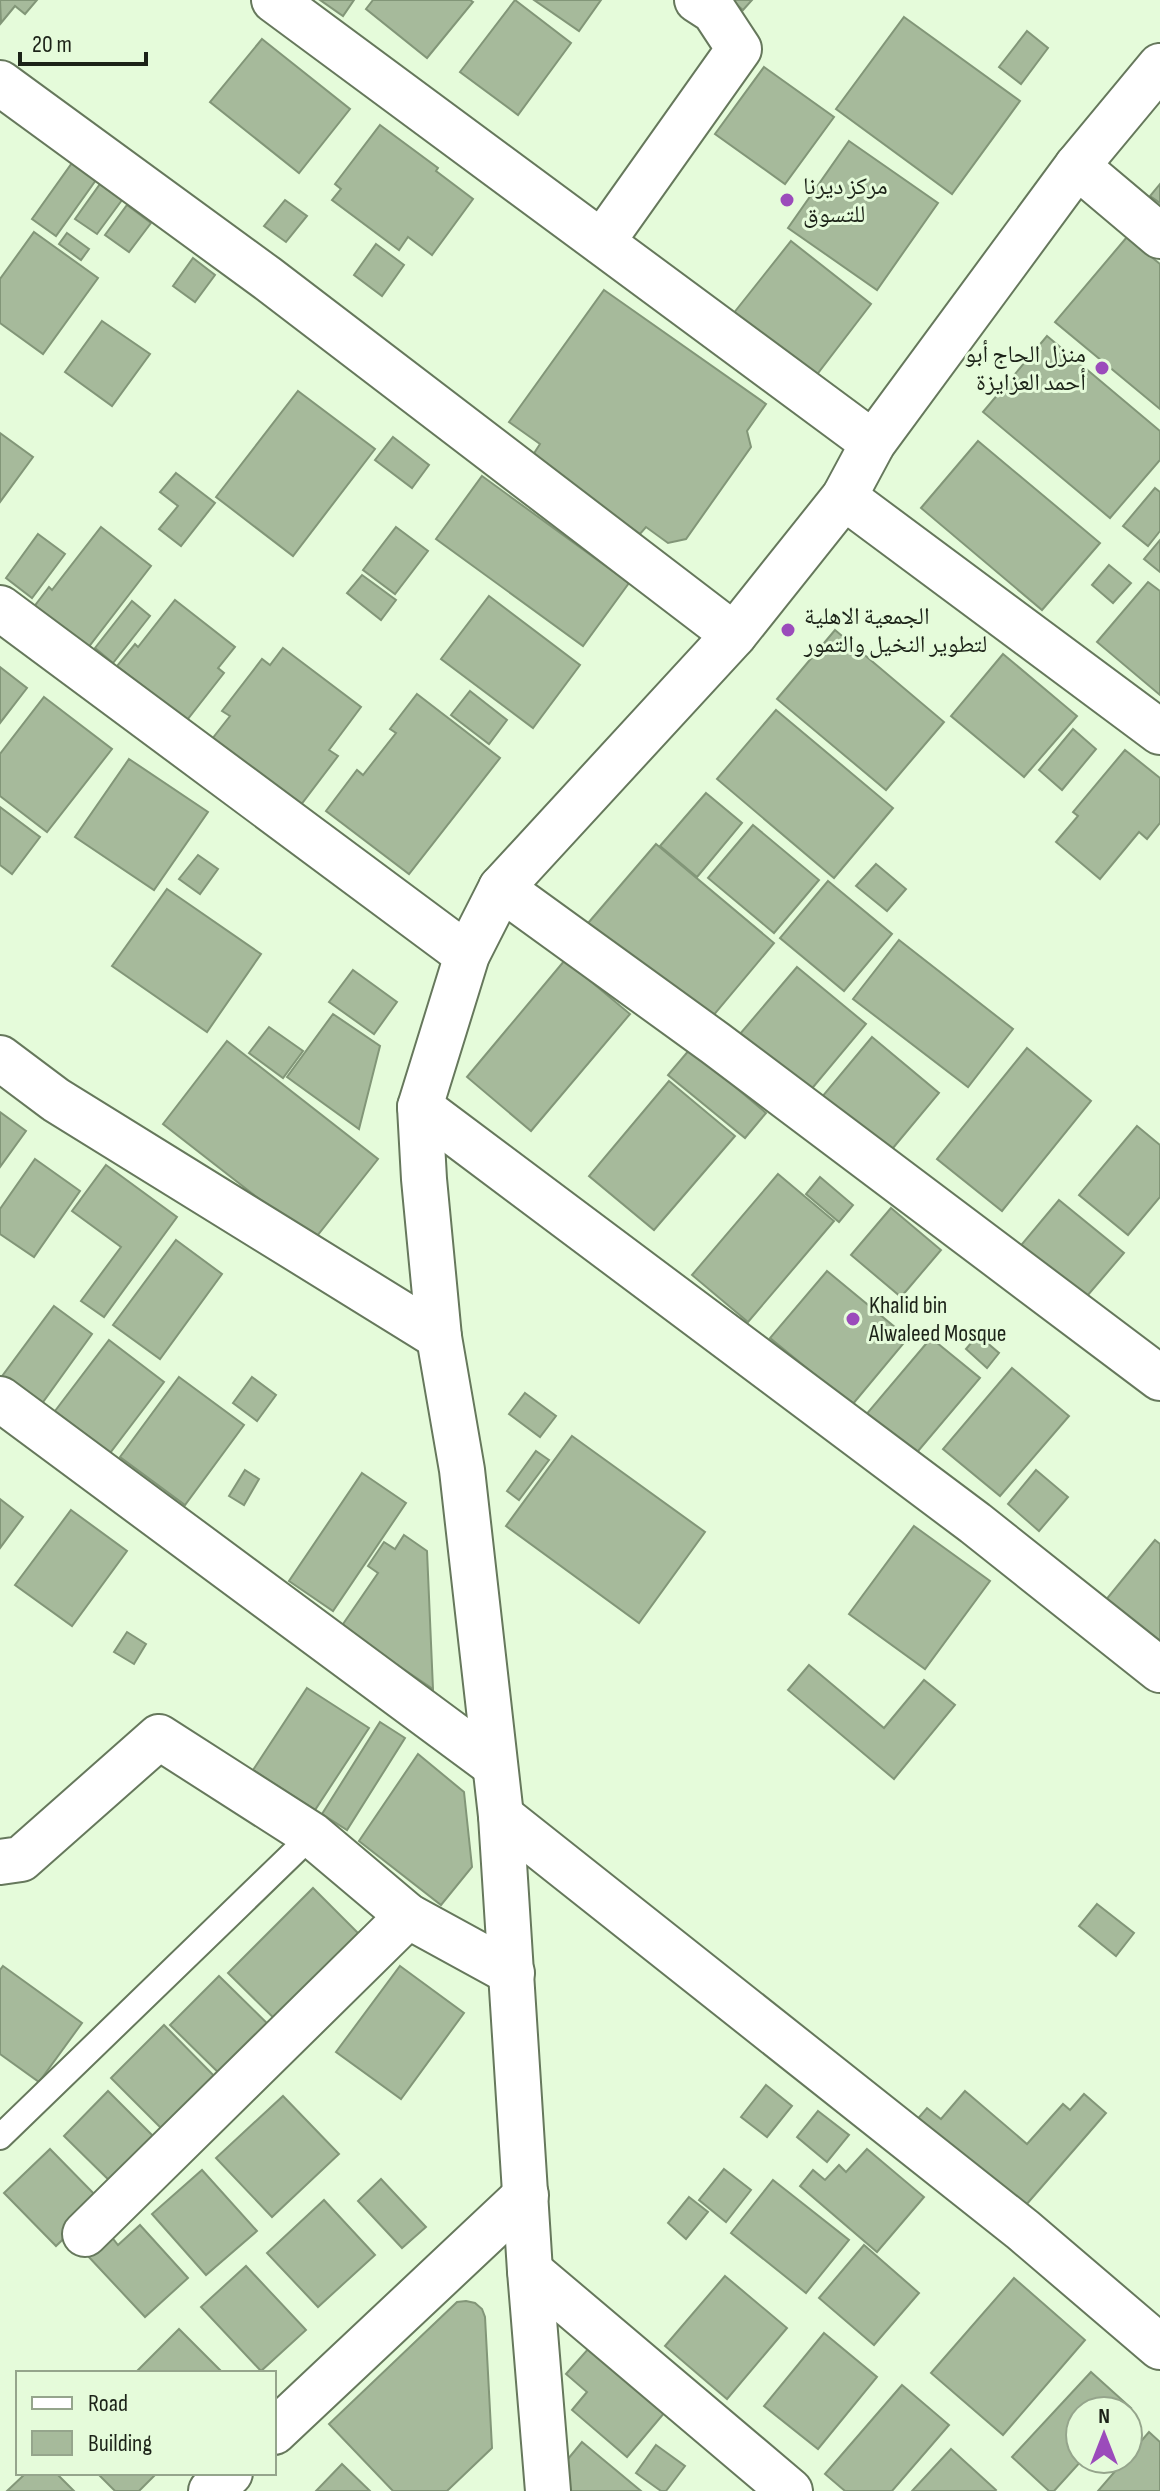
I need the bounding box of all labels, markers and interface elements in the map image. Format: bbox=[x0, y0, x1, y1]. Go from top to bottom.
scale bar bbox=[20, 16, 146, 66]
text: 20 m bbox=[32, 30, 72, 59]
place label: مركز ديرنا للتسوق bbox=[803, 172, 888, 229]
marker: مركز ديرنا للتسوق bbox=[778, 191, 796, 209]
place label: منزل الحاج أبو أحمد العزايزة bbox=[965, 340, 1086, 397]
marker: منزل الحاج أبو أحمد العزايزة bbox=[1093, 359, 1111, 377]
place label: الجمعية الاهلية لتطوير النخيل والتمور bbox=[803, 602, 987, 659]
marker: الجمعية الاهلية لتطوير النخيل والتمور bbox=[779, 621, 797, 639]
place label: Khalid bin Alwaleed Mosque bbox=[868, 1291, 1007, 1348]
marker: Khalid bin Alwaleed Mosque bbox=[844, 1310, 862, 1328]
legend bbox=[16, 2371, 276, 2475]
text: Road bbox=[88, 2389, 128, 2418]
north arrow bbox=[1064, 2395, 1144, 2475]
text: N bbox=[1098, 2403, 1110, 2430]
text: Building bbox=[88, 2429, 152, 2458]

